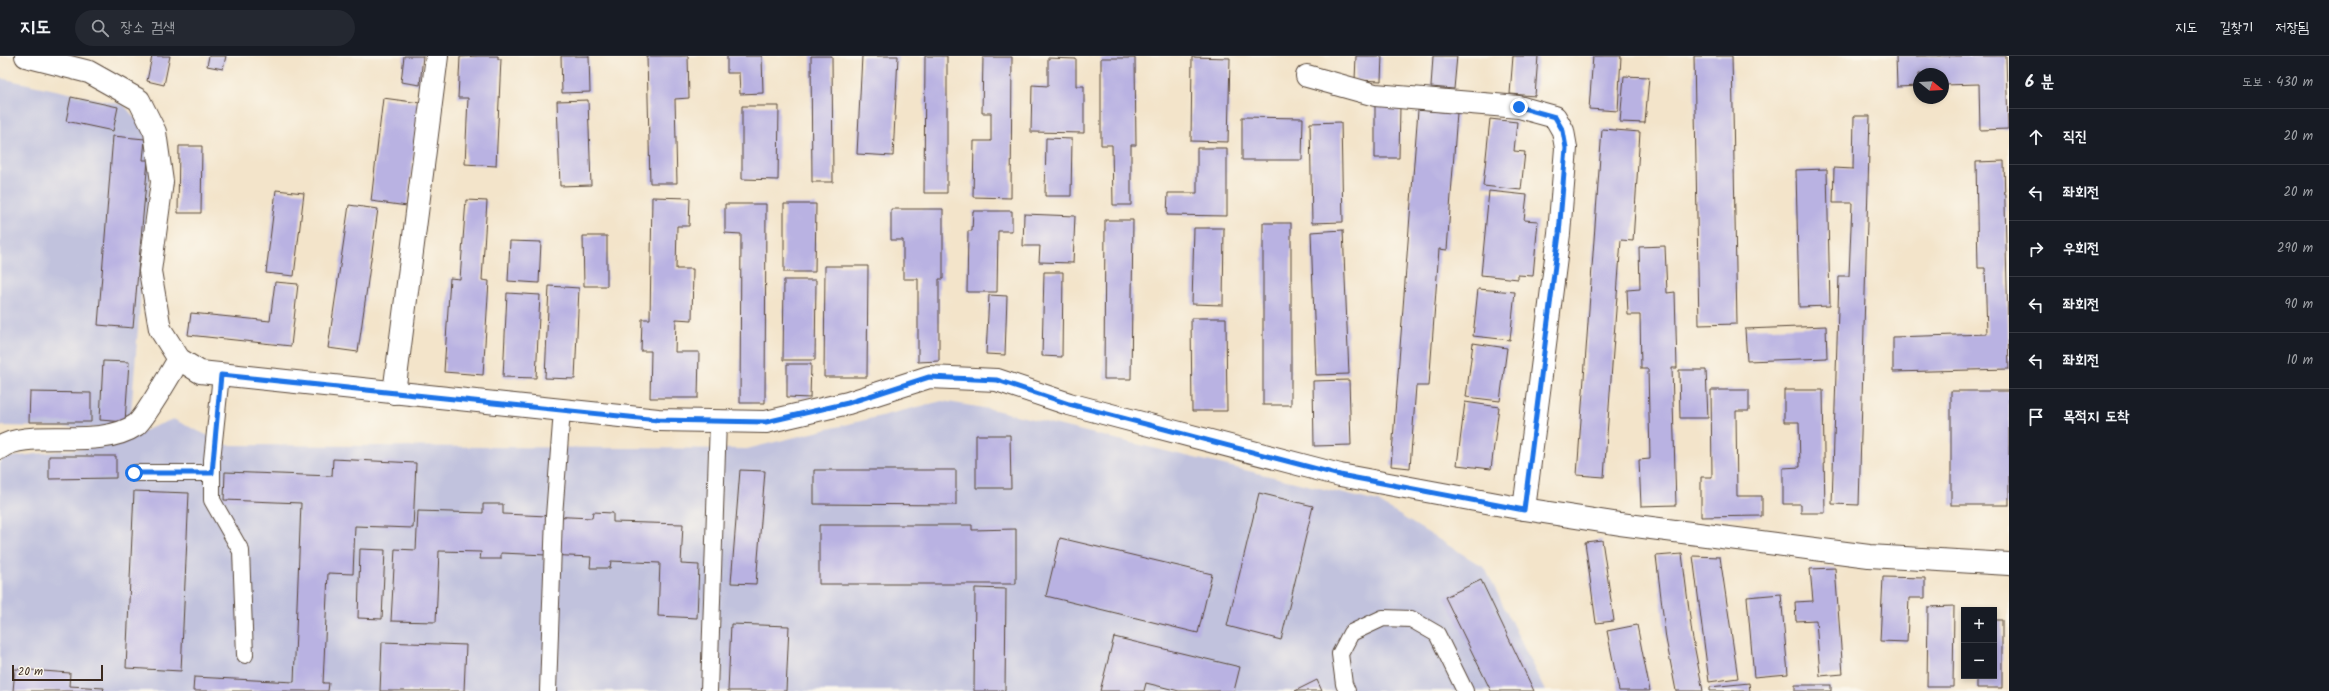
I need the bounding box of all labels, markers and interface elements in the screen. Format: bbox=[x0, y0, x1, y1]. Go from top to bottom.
search box bbox=[75, 10, 355, 46]
text: 지도 bbox=[20, 13, 51, 43]
text: 장소 검색 bbox=[121, 16, 175, 40]
icon: search bbox=[89, 17, 111, 39]
text: 지도 bbox=[2175, 17, 2197, 39]
text: 길찾기 bbox=[2219, 17, 2253, 39]
text: 저장됨 bbox=[2275, 17, 2309, 39]
north arrow bbox=[1913, 68, 1949, 104]
text: 6 분 bbox=[2025, 69, 2054, 96]
text: 도보 · 430 m bbox=[2242, 72, 2313, 93]
route end bbox=[1510, 98, 1528, 116]
text: 직진 bbox=[2063, 125, 2087, 149]
icon: ahead bbox=[2025, 126, 2047, 148]
text: 20 m bbox=[2283, 126, 2313, 147]
text: 좌회전 bbox=[2063, 181, 2099, 205]
icon: left bbox=[2025, 182, 2047, 204]
text: 20 m bbox=[2283, 182, 2313, 203]
text: 우회전 bbox=[2063, 237, 2099, 261]
icon: right bbox=[2025, 238, 2047, 260]
text: 290 m bbox=[2277, 238, 2313, 259]
text: 좌회전 bbox=[2063, 293, 2099, 317]
icon: left bbox=[2025, 294, 2047, 316]
text: 90 m bbox=[2285, 294, 2313, 315]
text: 좌회전 bbox=[2063, 349, 2099, 373]
icon: left bbox=[2025, 350, 2047, 372]
text: 10 m bbox=[2287, 350, 2313, 371]
text: 목적지 도착 bbox=[2063, 405, 2129, 429]
icon: arrive bbox=[2025, 406, 2047, 428]
route start bbox=[125, 464, 143, 482]
map controls bbox=[1961, 607, 1997, 679]
button: + bbox=[1961, 607, 1997, 643]
button: − bbox=[1961, 643, 1997, 679]
scale bar bbox=[12, 663, 103, 682]
text: 20 m bbox=[18, 663, 43, 681]

